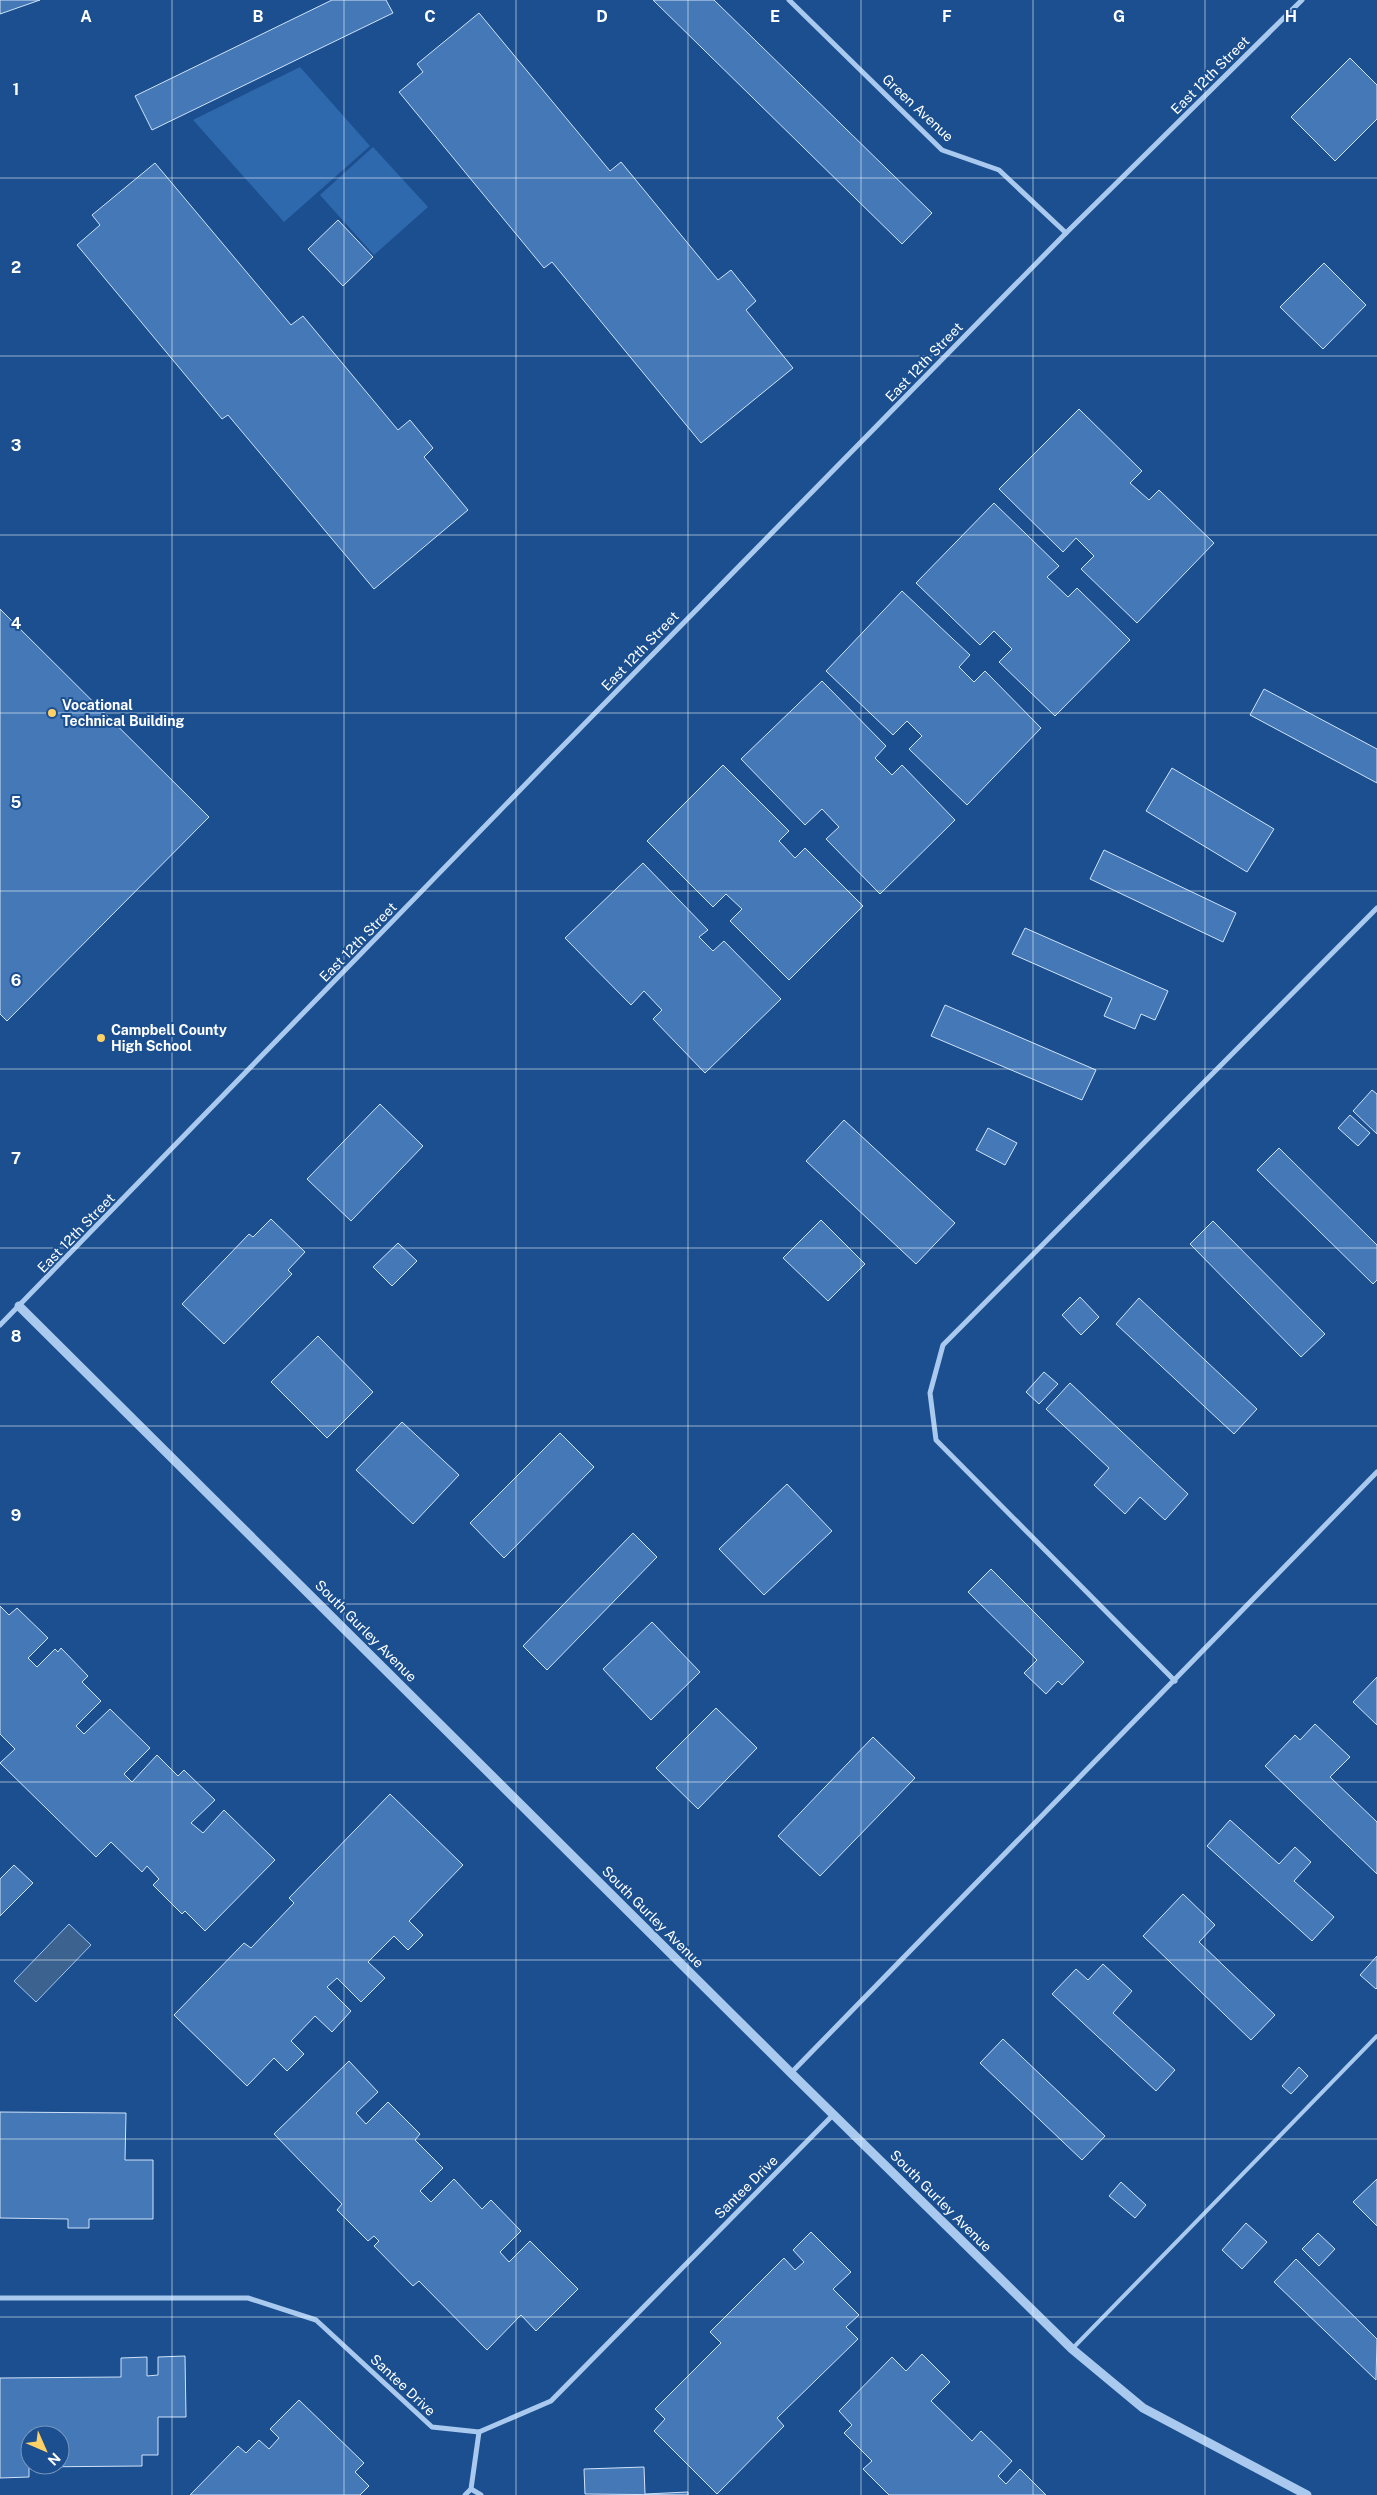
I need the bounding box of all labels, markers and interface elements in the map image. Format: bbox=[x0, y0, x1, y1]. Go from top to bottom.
text: A bbox=[80, 7, 92, 26]
text: B bbox=[253, 7, 264, 26]
text: C bbox=[424, 7, 436, 26]
text: D bbox=[596, 7, 608, 26]
text: E bbox=[770, 7, 780, 26]
text: F bbox=[942, 7, 952, 26]
text: G bbox=[1113, 7, 1125, 26]
text: H bbox=[1285, 7, 1297, 26]
street label: East 12th Street bbox=[1168, 33, 1252, 117]
street label: Green Avenue bbox=[879, 71, 957, 145]
text: 1 bbox=[13, 80, 19, 99]
text: 2 bbox=[11, 258, 21, 277]
street label: East 12th Street bbox=[882, 319, 966, 405]
text: 3 bbox=[11, 436, 21, 455]
street label: East 12th Street bbox=[598, 608, 682, 694]
text: 4 bbox=[11, 614, 22, 633]
place label: Vocational Technical Building bbox=[62, 697, 184, 729]
marker: Vocational Technical Building bbox=[46, 707, 58, 719]
text: 5 bbox=[11, 793, 22, 812]
street label: East 12th Street bbox=[316, 899, 400, 985]
text: 6 bbox=[11, 971, 21, 990]
place label: Campbell County High School bbox=[111, 1022, 227, 1054]
marker: Campbell County High School bbox=[95, 1032, 107, 1044]
text: 7 bbox=[11, 1149, 21, 1168]
street label: East 12th Street bbox=[34, 1190, 118, 1276]
text: 8 bbox=[11, 1327, 22, 1346]
text: 9 bbox=[11, 1506, 21, 1525]
street label: South Gurley Avenue bbox=[312, 1577, 420, 1685]
street label: South Gurley Avenue bbox=[599, 1863, 707, 1971]
street label: South Gurley Avenue bbox=[887, 2147, 995, 2255]
street label: Santee Drive bbox=[711, 2152, 781, 2222]
street label: Santee Drive bbox=[367, 2351, 439, 2419]
north arrow bbox=[20, 2425, 70, 2475]
text: N bbox=[45, 2450, 64, 2469]

